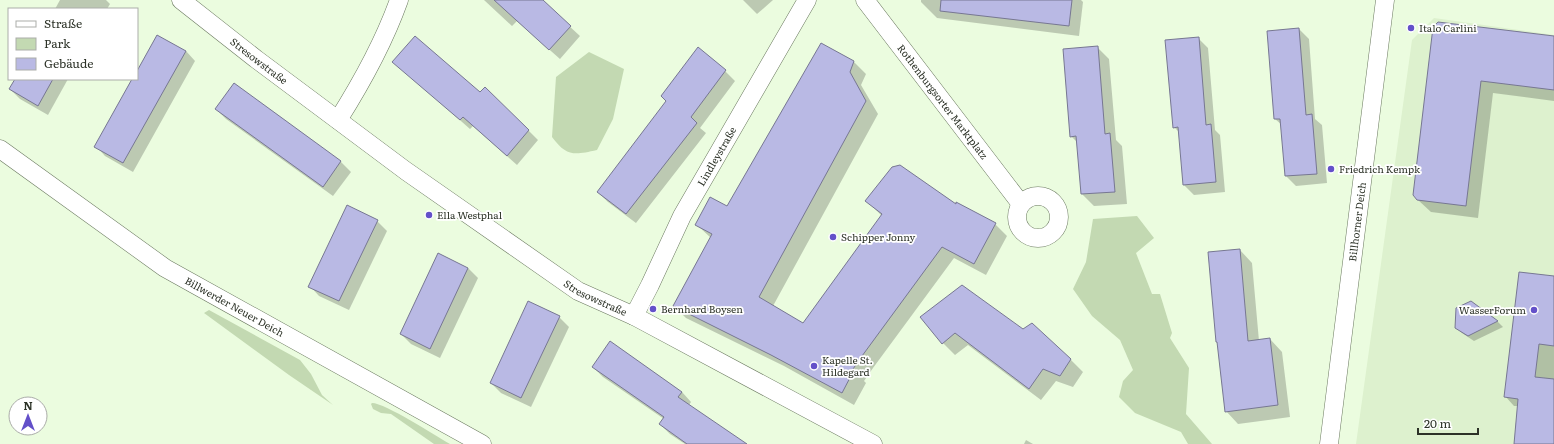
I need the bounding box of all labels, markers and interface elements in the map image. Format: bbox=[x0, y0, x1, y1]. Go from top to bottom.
legend bbox=[8, 8, 138, 80]
text: Straße bbox=[44, 14, 82, 32]
place label: Italo Carlini bbox=[1419, 20, 1477, 35]
marker: Italo Carlini bbox=[1406, 23, 1416, 33]
text: Park bbox=[44, 34, 71, 52]
street label: Stresowstraße bbox=[228, 34, 291, 87]
street label: Rothenburgsorter Marktplatz bbox=[894, 41, 992, 162]
text: Gebäude bbox=[44, 54, 93, 72]
street label: Lindleystraße bbox=[693, 123, 739, 189]
place label: Friedrich Kempk bbox=[1339, 161, 1421, 176]
marker: Friedrich Kempk bbox=[1326, 164, 1336, 174]
street label: Billhorner Deich bbox=[1344, 181, 1369, 262]
place label: Ella Westphal bbox=[437, 207, 503, 222]
marker: Ella Westphal bbox=[424, 210, 434, 220]
place label: Schipper Jonny bbox=[841, 229, 915, 244]
marker: Schipper Jonny bbox=[828, 232, 838, 242]
street label: Billwerder Neuer Deich bbox=[182, 273, 288, 340]
street label: Stresowstraße bbox=[561, 275, 630, 319]
place label: Bernhard Boysen bbox=[661, 301, 743, 316]
place label: WasserForum bbox=[1459, 302, 1526, 317]
marker: Bernhard Boysen bbox=[648, 304, 658, 314]
marker: WasserForum bbox=[1529, 305, 1539, 315]
place label: Kapelle St. Hildegard bbox=[822, 352, 873, 379]
marker: Kapelle St. Hildegard bbox=[809, 361, 819, 371]
north arrow bbox=[8, 396, 48, 436]
text: N bbox=[23, 397, 33, 413]
scale bar bbox=[1418, 410, 1478, 436]
text: 20 m bbox=[1424, 414, 1451, 432]

